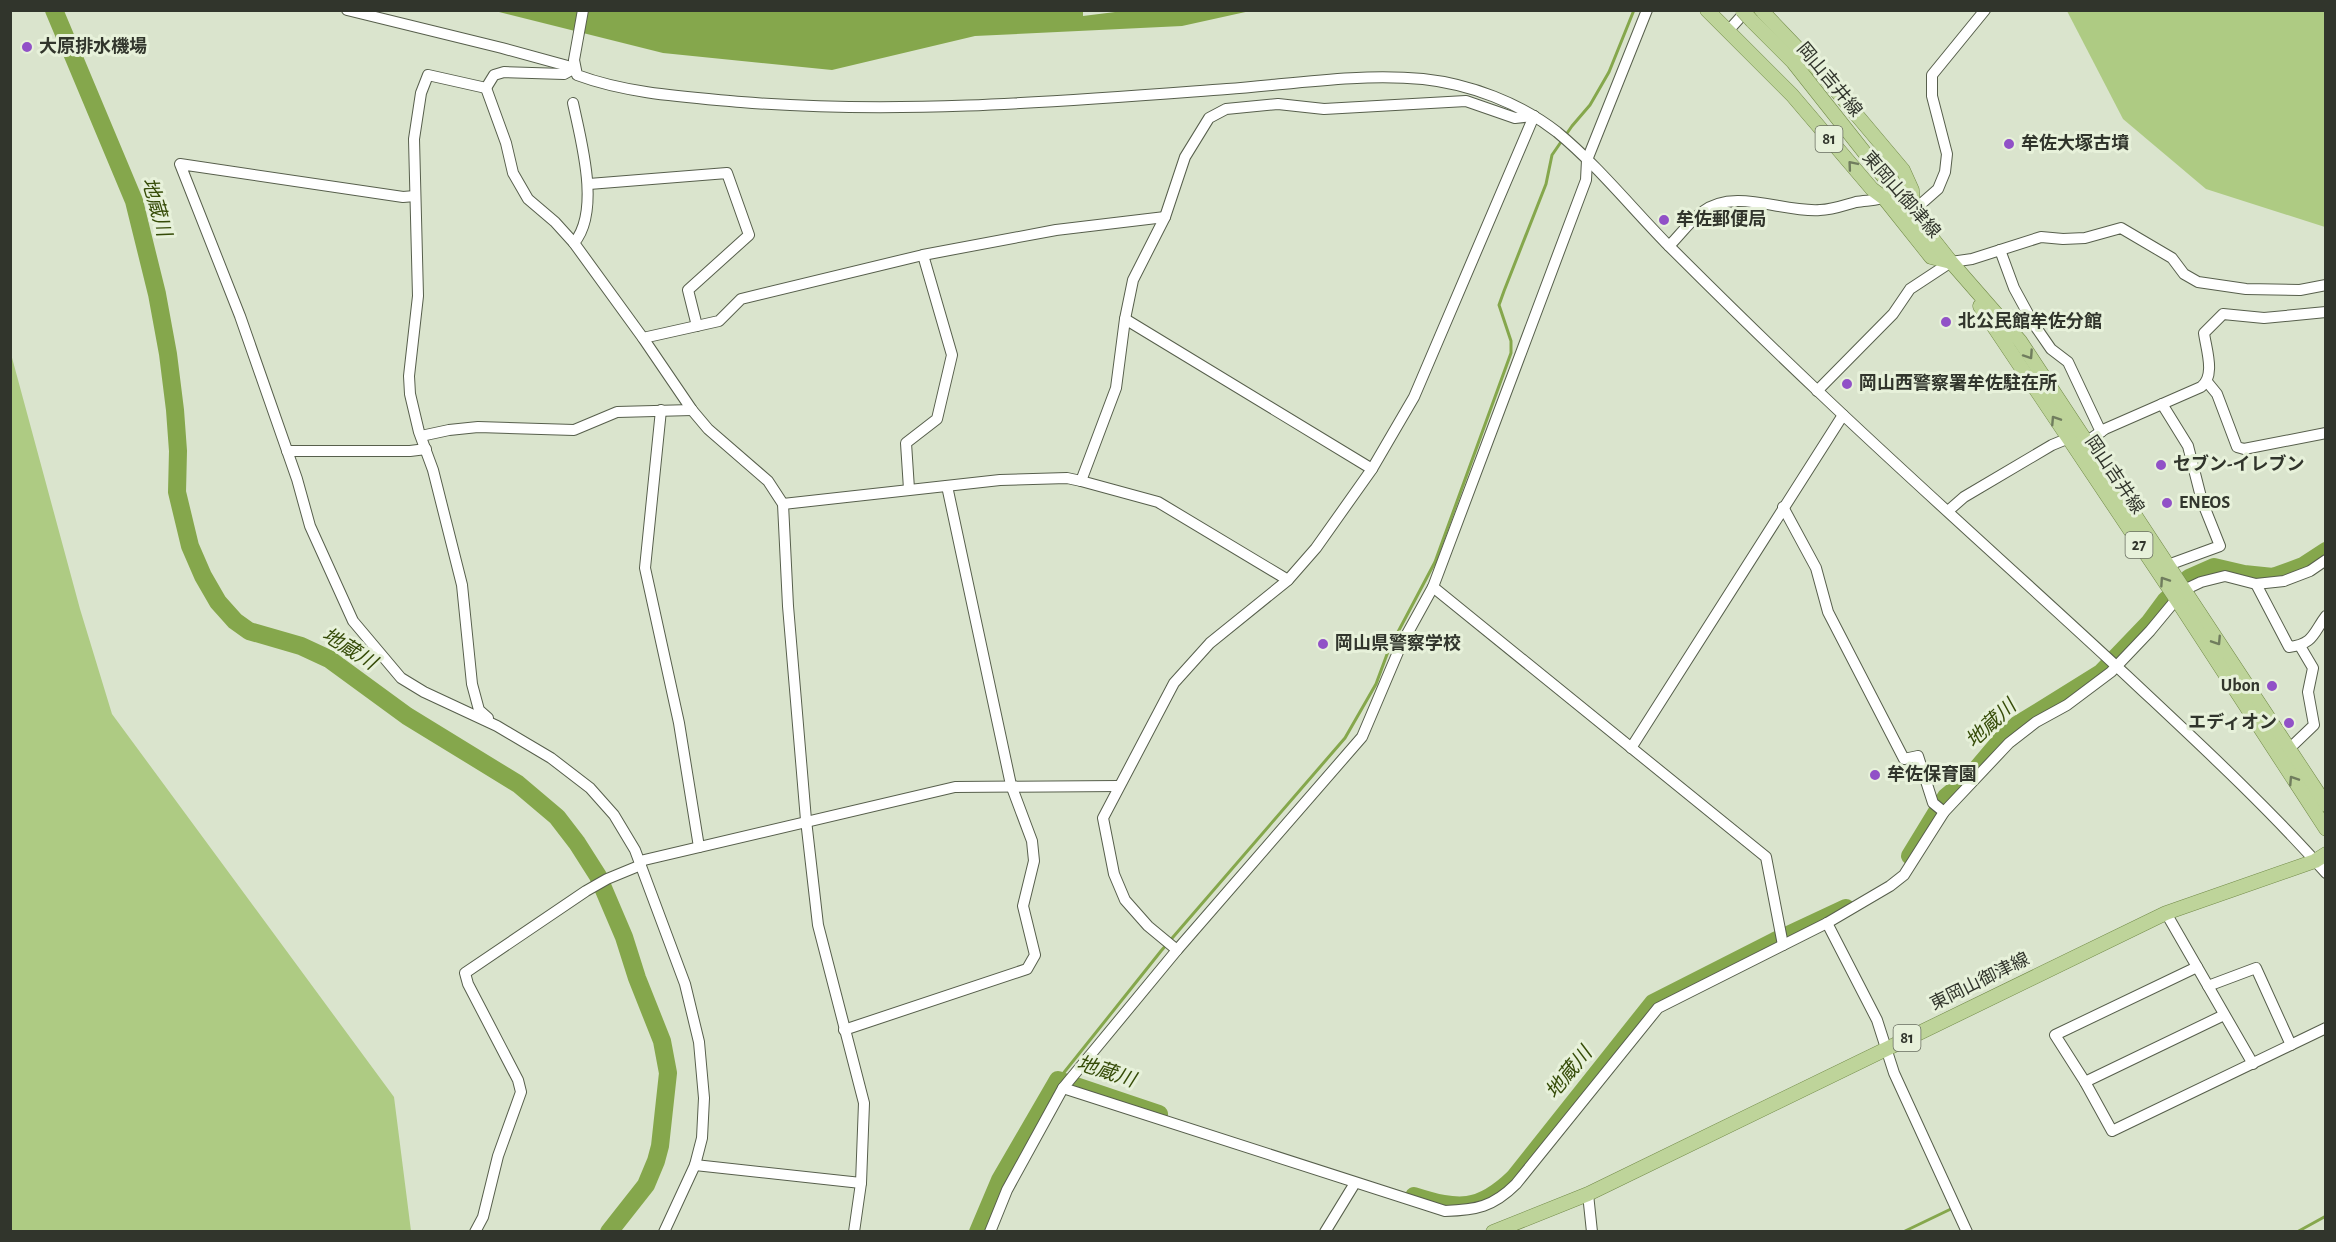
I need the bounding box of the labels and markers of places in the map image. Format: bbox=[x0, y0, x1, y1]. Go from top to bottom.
place label: 大原排水機場 bbox=[39, 36, 147, 56]
marker: 大原排水機場 bbox=[20, 40, 34, 54]
place label: 牟佐大塚古墳 bbox=[2021, 133, 2129, 153]
marker: 牟佐大塚古墳 bbox=[2002, 137, 2016, 151]
place label: 牟佐郵便局 bbox=[1676, 209, 1766, 229]
marker: 牟佐郵便局 bbox=[1657, 213, 1671, 227]
place label: 北公民館牟佐分館 bbox=[1958, 311, 2102, 331]
marker: 北公民館牟佐分館 bbox=[1939, 315, 1953, 329]
place label: 岡山西警察署牟佐駐在所 bbox=[1859, 373, 2057, 393]
marker: 岡山西警察署牟佐駐在所 bbox=[1840, 377, 1854, 391]
place label: セブン-イレブン bbox=[2173, 454, 2304, 474]
marker: セブン-イレブン bbox=[2154, 458, 2168, 472]
place label: ENEOS bbox=[2179, 494, 2230, 512]
marker: ENEOS bbox=[2160, 496, 2174, 510]
place label: 岡山県警察学校 bbox=[1335, 633, 1461, 653]
marker: 岡山県警察学校 bbox=[1316, 637, 1330, 651]
place label: Ubon bbox=[2221, 677, 2260, 695]
marker: Ubon bbox=[2265, 679, 2279, 693]
place label: エディオン bbox=[2188, 712, 2277, 732]
marker: エディオン bbox=[2282, 716, 2296, 730]
place label: 牟佐保育園 bbox=[1887, 764, 1977, 784]
marker: 牟佐保育園 bbox=[1868, 768, 1882, 782]

